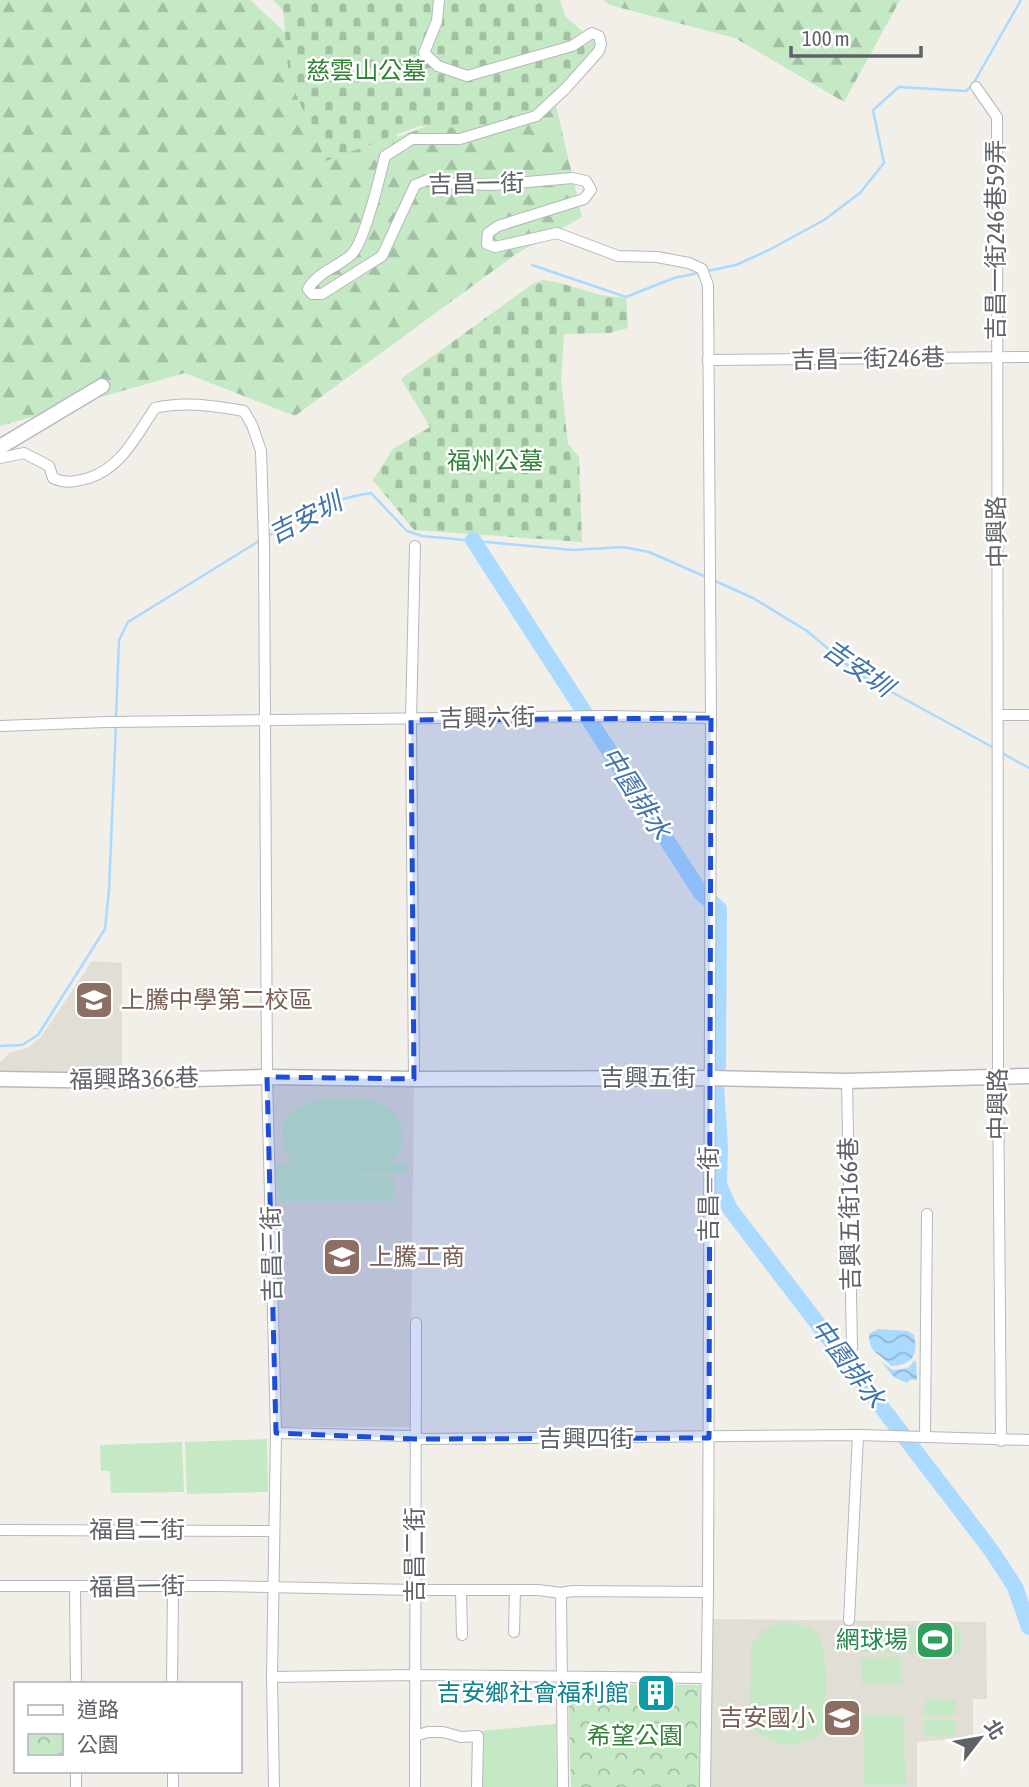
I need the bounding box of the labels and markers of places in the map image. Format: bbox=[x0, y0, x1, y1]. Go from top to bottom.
school or university icon: 上騰中學第二校區 bbox=[73, 979, 115, 1021]
place label: 上騰中學第二校區 bbox=[121, 986, 313, 1013]
school or university icon: 上騰工商 bbox=[321, 1236, 363, 1278]
place label: 上騰工商 bbox=[369, 1243, 465, 1270]
sports icon: 網球場 bbox=[914, 1619, 956, 1661]
place label: 網球場 bbox=[836, 1626, 908, 1653]
building icon: 吉安鄉社會福利館 bbox=[635, 1672, 677, 1714]
place label: 吉安鄉社會福利館 bbox=[437, 1679, 629, 1706]
school or university icon: 吉安國小 bbox=[821, 1697, 863, 1739]
place label: 吉安國小 bbox=[719, 1704, 815, 1731]

